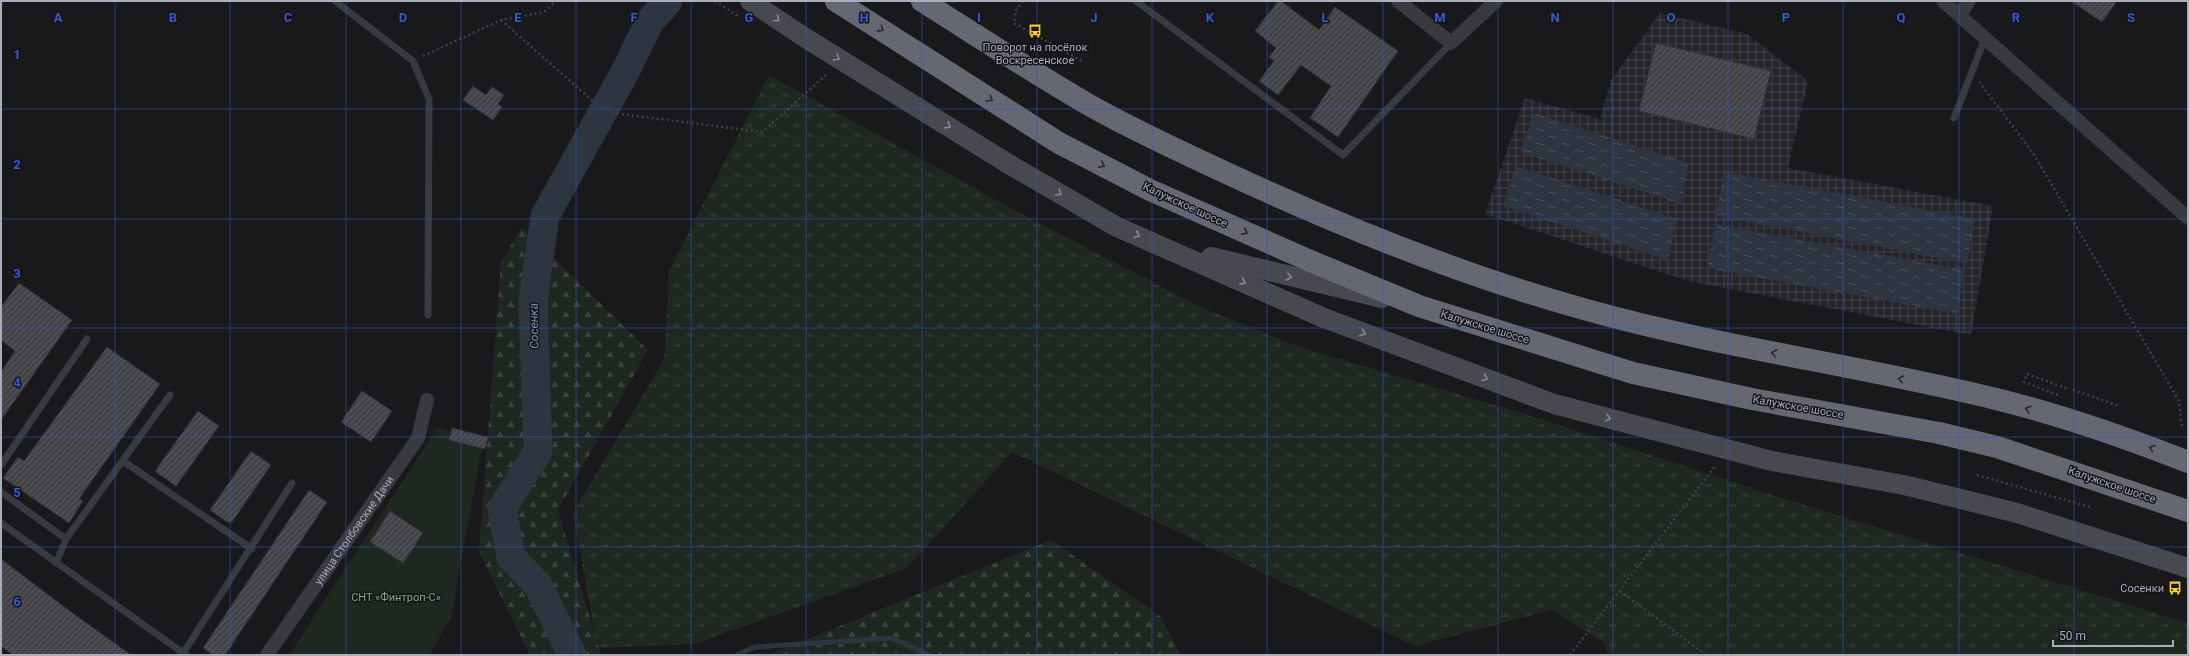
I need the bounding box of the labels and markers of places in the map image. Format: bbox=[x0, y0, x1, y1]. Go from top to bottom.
bus stop icon: Поворот на посёлок Воскресенское bbox=[1027, 23, 1043, 39]
place label: Поворот на посёлок Воскресенское bbox=[983, 41, 1087, 67]
bus stop icon: Сосенки bbox=[2167, 580, 2183, 596]
place label: Сосенки bbox=[2120, 582, 2164, 595]

